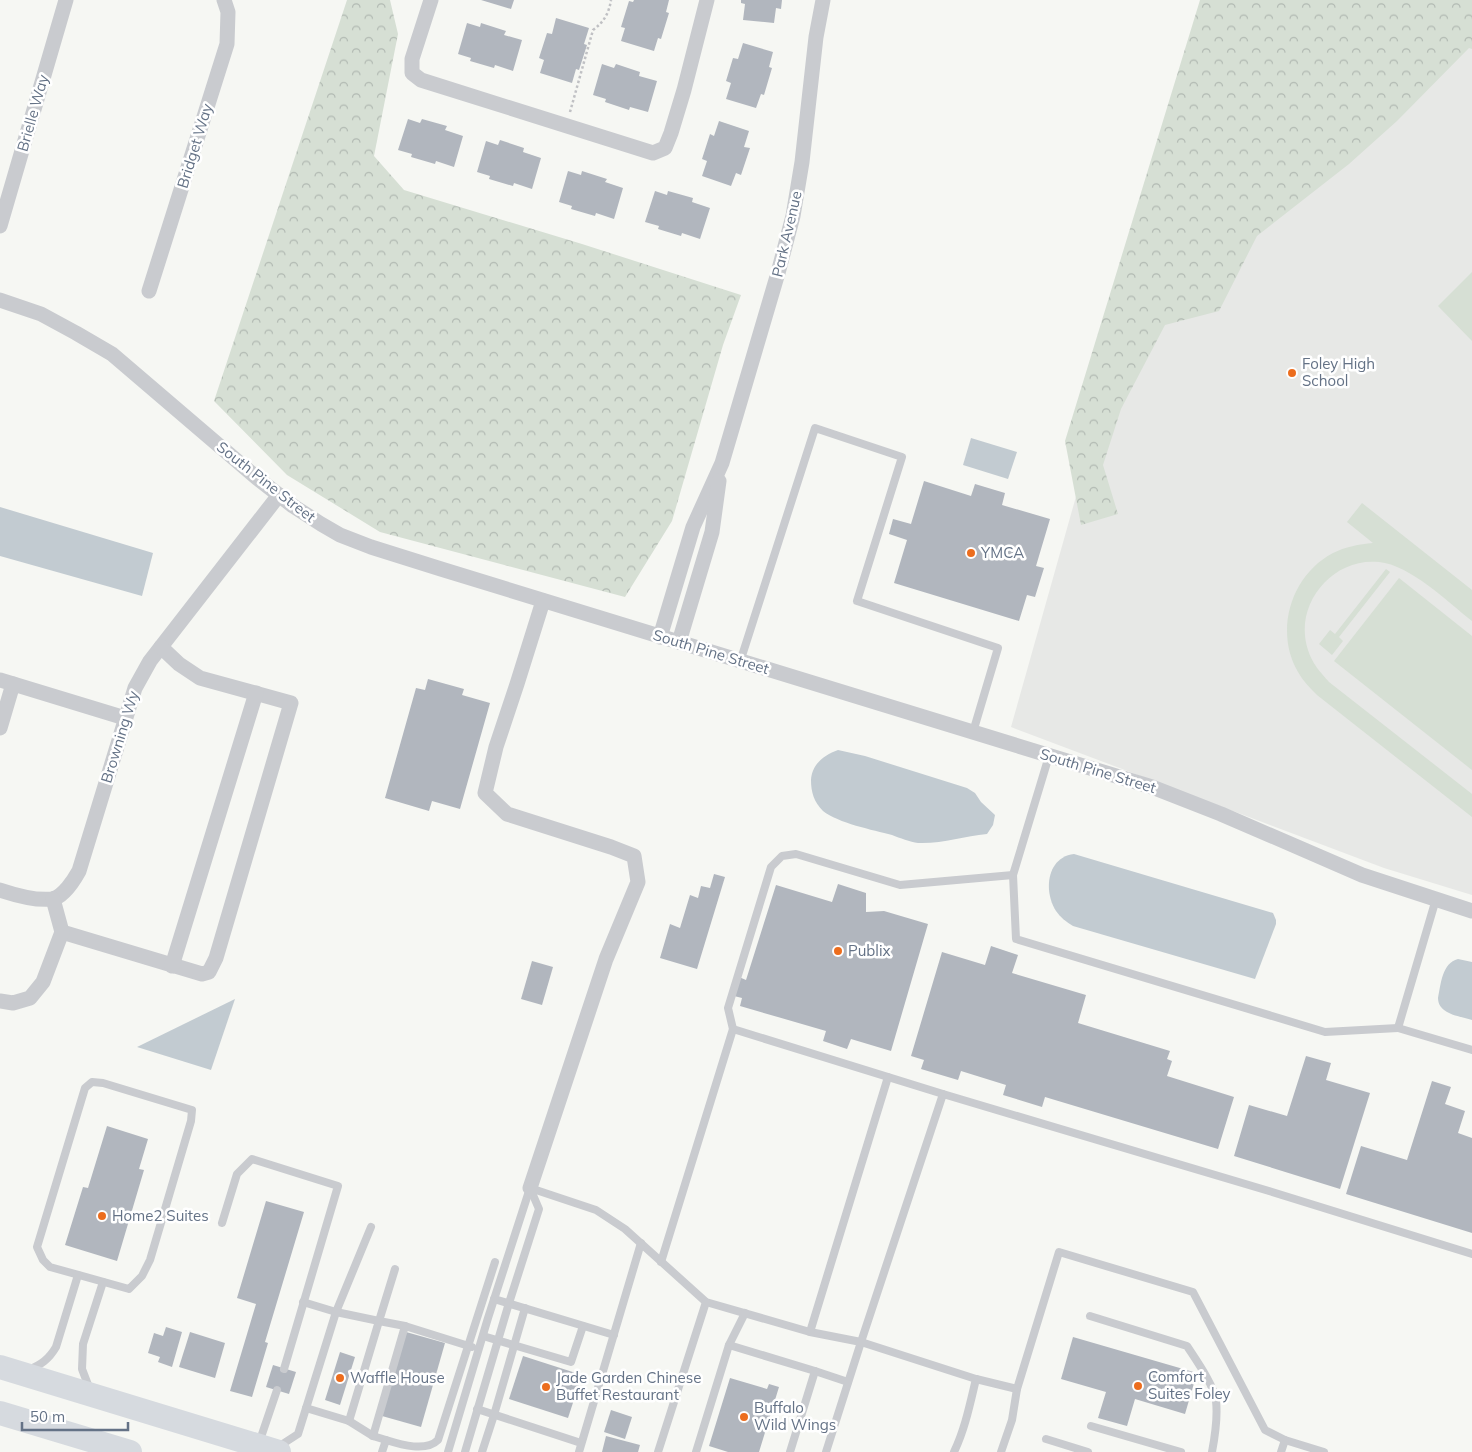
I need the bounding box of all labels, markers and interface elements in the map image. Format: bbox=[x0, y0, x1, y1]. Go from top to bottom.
street label: Brielle Way bbox=[12, 72, 53, 154]
street label: Bridget Way bbox=[173, 101, 216, 190]
street label: Park Avenue bbox=[767, 189, 806, 279]
place label: Foley High School bbox=[1302, 354, 1375, 390]
marker: Foley High School bbox=[1286, 367, 1298, 379]
street label: South Pine Street bbox=[213, 437, 320, 526]
place label: YMCA bbox=[980, 543, 1024, 562]
marker: YMCA bbox=[965, 547, 977, 559]
street label: South Pine Street bbox=[651, 625, 771, 678]
street label: Browning Wy bbox=[96, 688, 143, 785]
street label: South Pine Street bbox=[1038, 744, 1158, 797]
place label: Publix bbox=[848, 941, 891, 960]
marker: Publix bbox=[832, 945, 844, 957]
place label: Home2 Suites bbox=[112, 1206, 209, 1225]
marker: Home2 Suites bbox=[96, 1210, 108, 1222]
place label: Comfort Suites Foley bbox=[1148, 1367, 1231, 1403]
place label: Waffle House bbox=[350, 1368, 445, 1387]
place label: Jade Garden Chinese Buffet Restaurant bbox=[556, 1368, 701, 1404]
marker: Waffle House bbox=[334, 1372, 346, 1384]
marker: Comfort Suites Foley bbox=[1132, 1380, 1144, 1392]
marker: Jade Garden Chinese Buffet Restaurant bbox=[540, 1381, 552, 1393]
place label: Buffalo Wild Wings bbox=[754, 1398, 836, 1434]
scale bar bbox=[22, 1400, 129, 1432]
text: 50 m bbox=[30, 1407, 65, 1426]
marker: Buffalo Wild Wings bbox=[738, 1411, 750, 1423]

